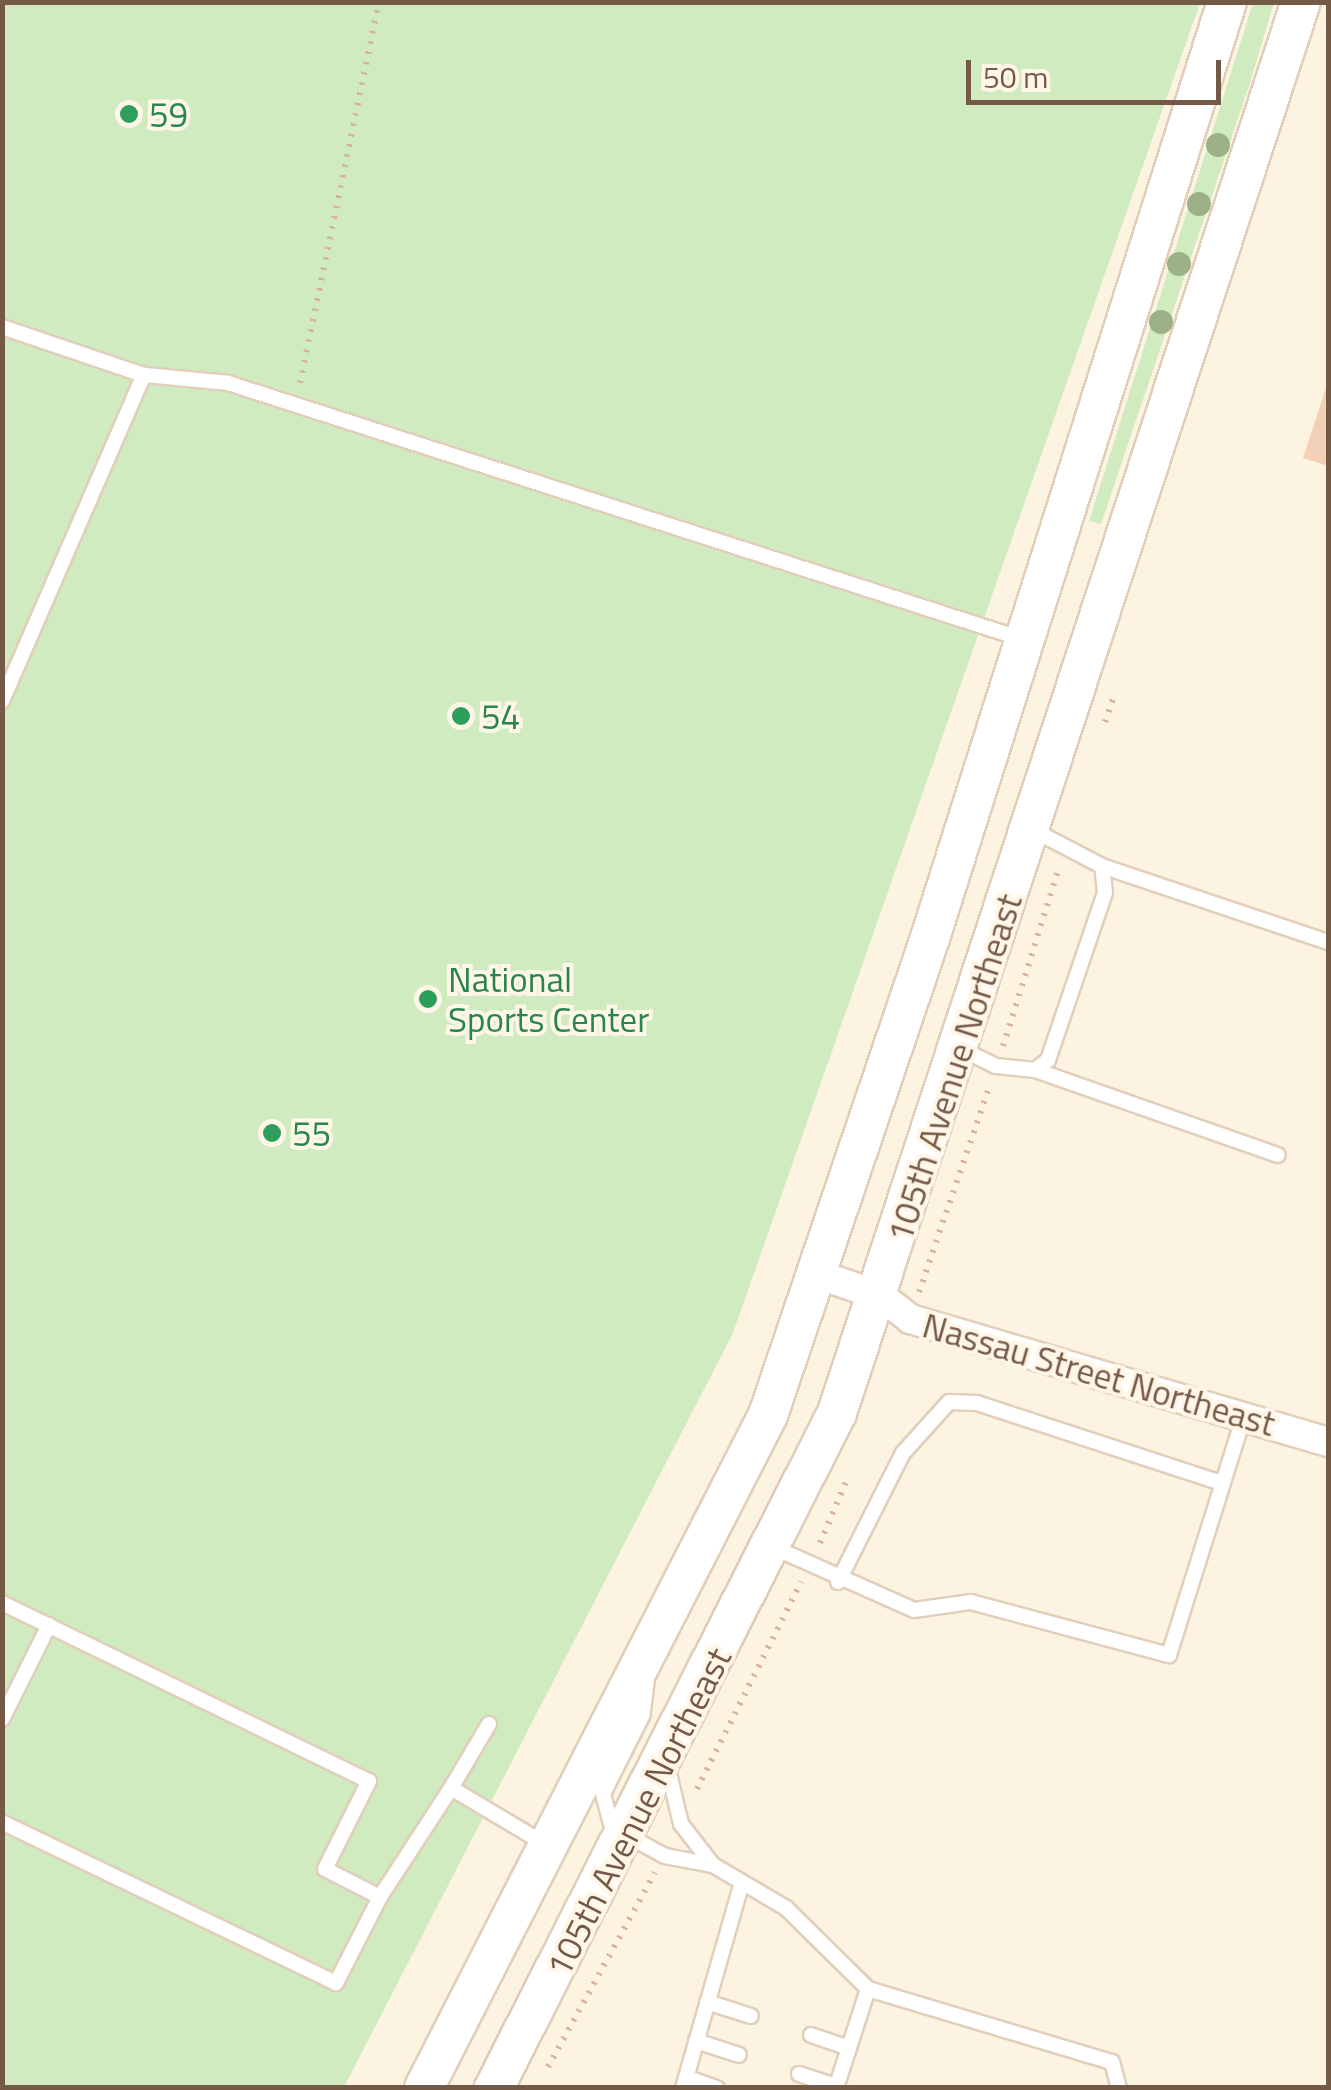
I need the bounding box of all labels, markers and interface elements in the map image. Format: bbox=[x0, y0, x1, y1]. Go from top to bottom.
scale bar bbox=[971, 40, 1226, 102]
text: 50 m bbox=[983, 54, 1048, 100]
place label: 59 bbox=[149, 93, 188, 135]
marker: 59 bbox=[118, 103, 140, 125]
place label: 54 bbox=[481, 695, 520, 737]
marker: 54 bbox=[450, 705, 472, 727]
street label: 105th Avenue Northeast bbox=[878, 889, 1030, 1247]
place label: National Sports Center bbox=[448, 958, 649, 1040]
marker: National Sports Center bbox=[417, 988, 439, 1010]
place label: 55 bbox=[292, 1112, 331, 1154]
marker: 55 bbox=[261, 1122, 283, 1144]
street label: Nassau Street Northeast bbox=[918, 1304, 1280, 1444]
street label: 105th Avenue Northeast bbox=[537, 1640, 739, 1984]

